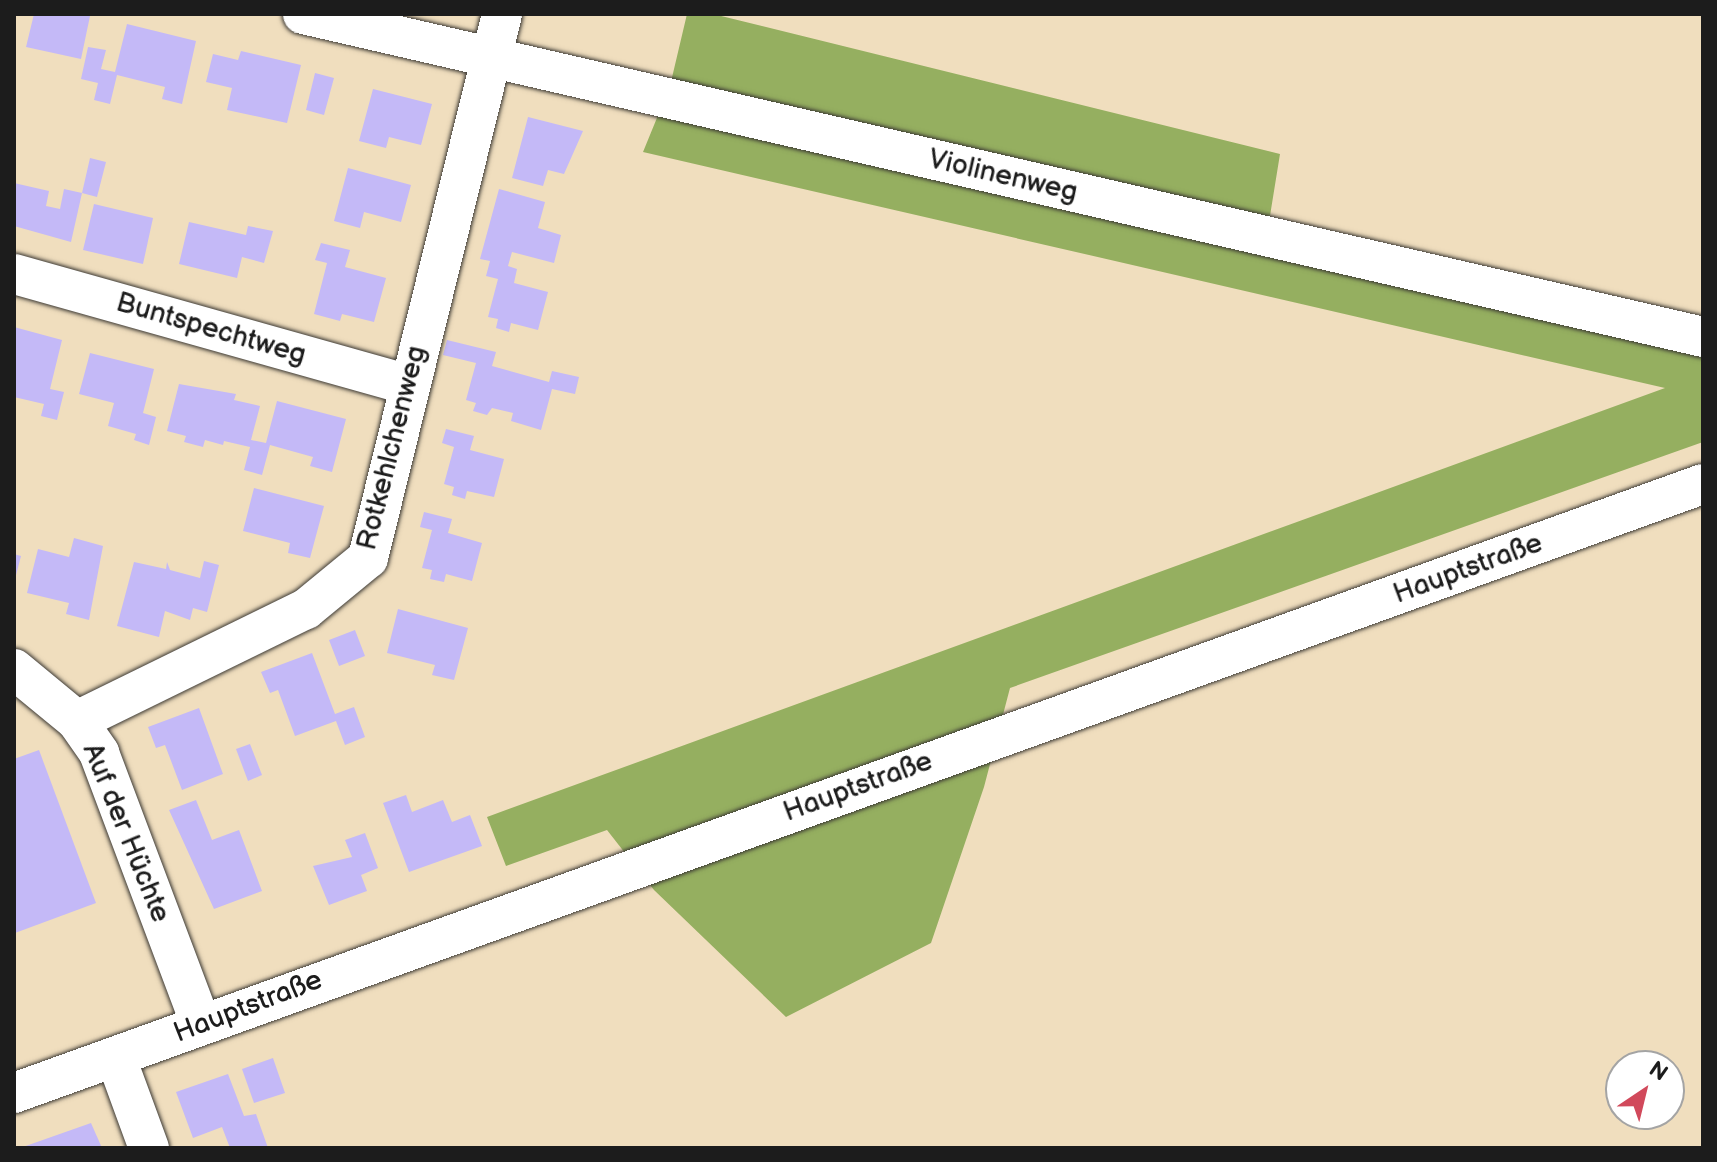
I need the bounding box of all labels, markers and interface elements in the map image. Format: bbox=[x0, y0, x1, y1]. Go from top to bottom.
street label: Violinenweg bbox=[925, 143, 1081, 209]
street label: Buntspechtweg bbox=[112, 286, 310, 372]
street label: Rotkehlchenweg bbox=[350, 342, 434, 554]
street label: Hauptstraße bbox=[1389, 526, 1547, 612]
street label: Auf der Hüchte bbox=[75, 739, 177, 927]
street label: Hauptstraße bbox=[779, 744, 937, 830]
street label: Hauptstraße bbox=[169, 963, 327, 1051]
north arrow bbox=[1605, 1050, 1685, 1130]
text: N bbox=[1643, 1056, 1672, 1087]

